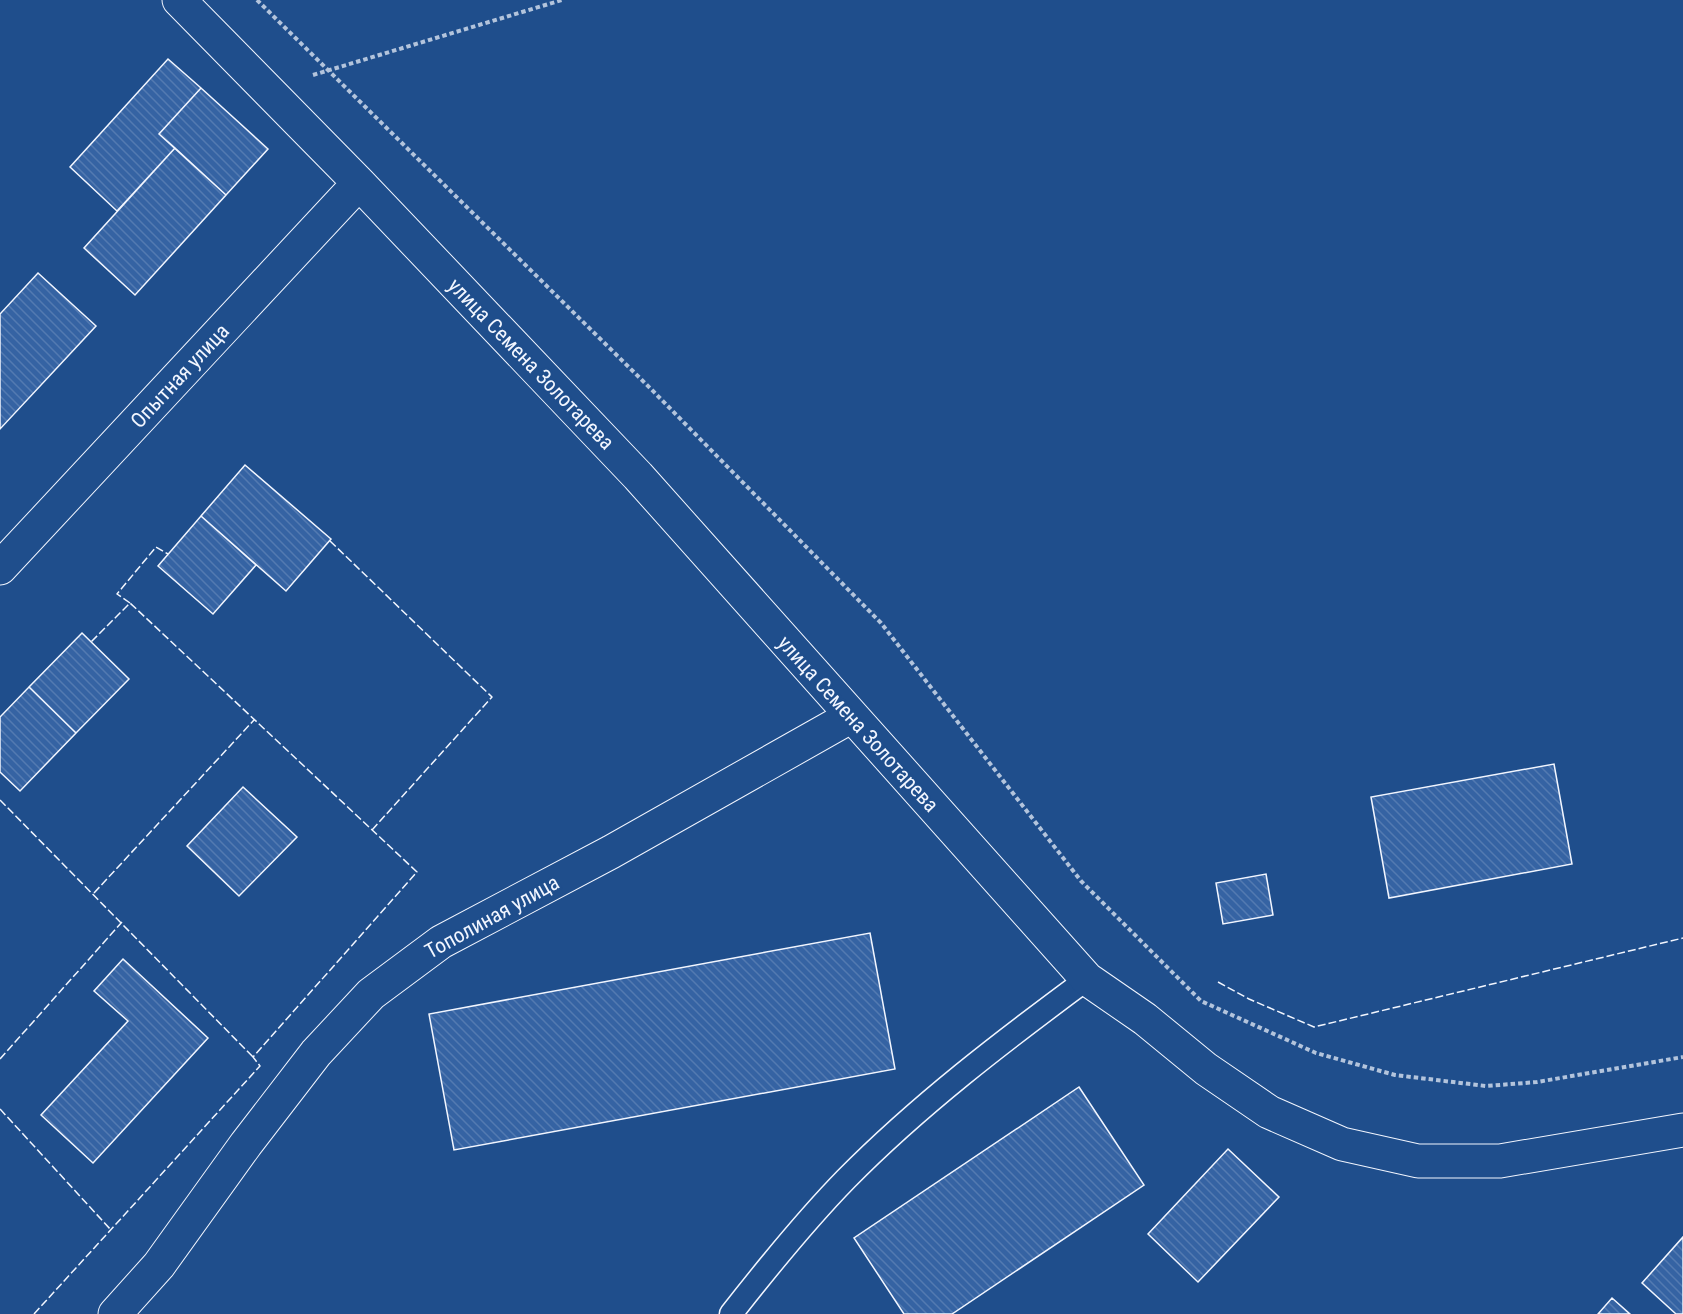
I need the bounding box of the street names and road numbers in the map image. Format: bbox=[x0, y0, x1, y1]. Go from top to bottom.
street label: улица Семена Золотарева bbox=[443, 274, 619, 454]
street label: Опытная улица bbox=[126, 319, 234, 433]
street label: улица Семена Золотарева bbox=[773, 631, 943, 817]
street label: Тополиная улица bbox=[421, 870, 563, 964]

